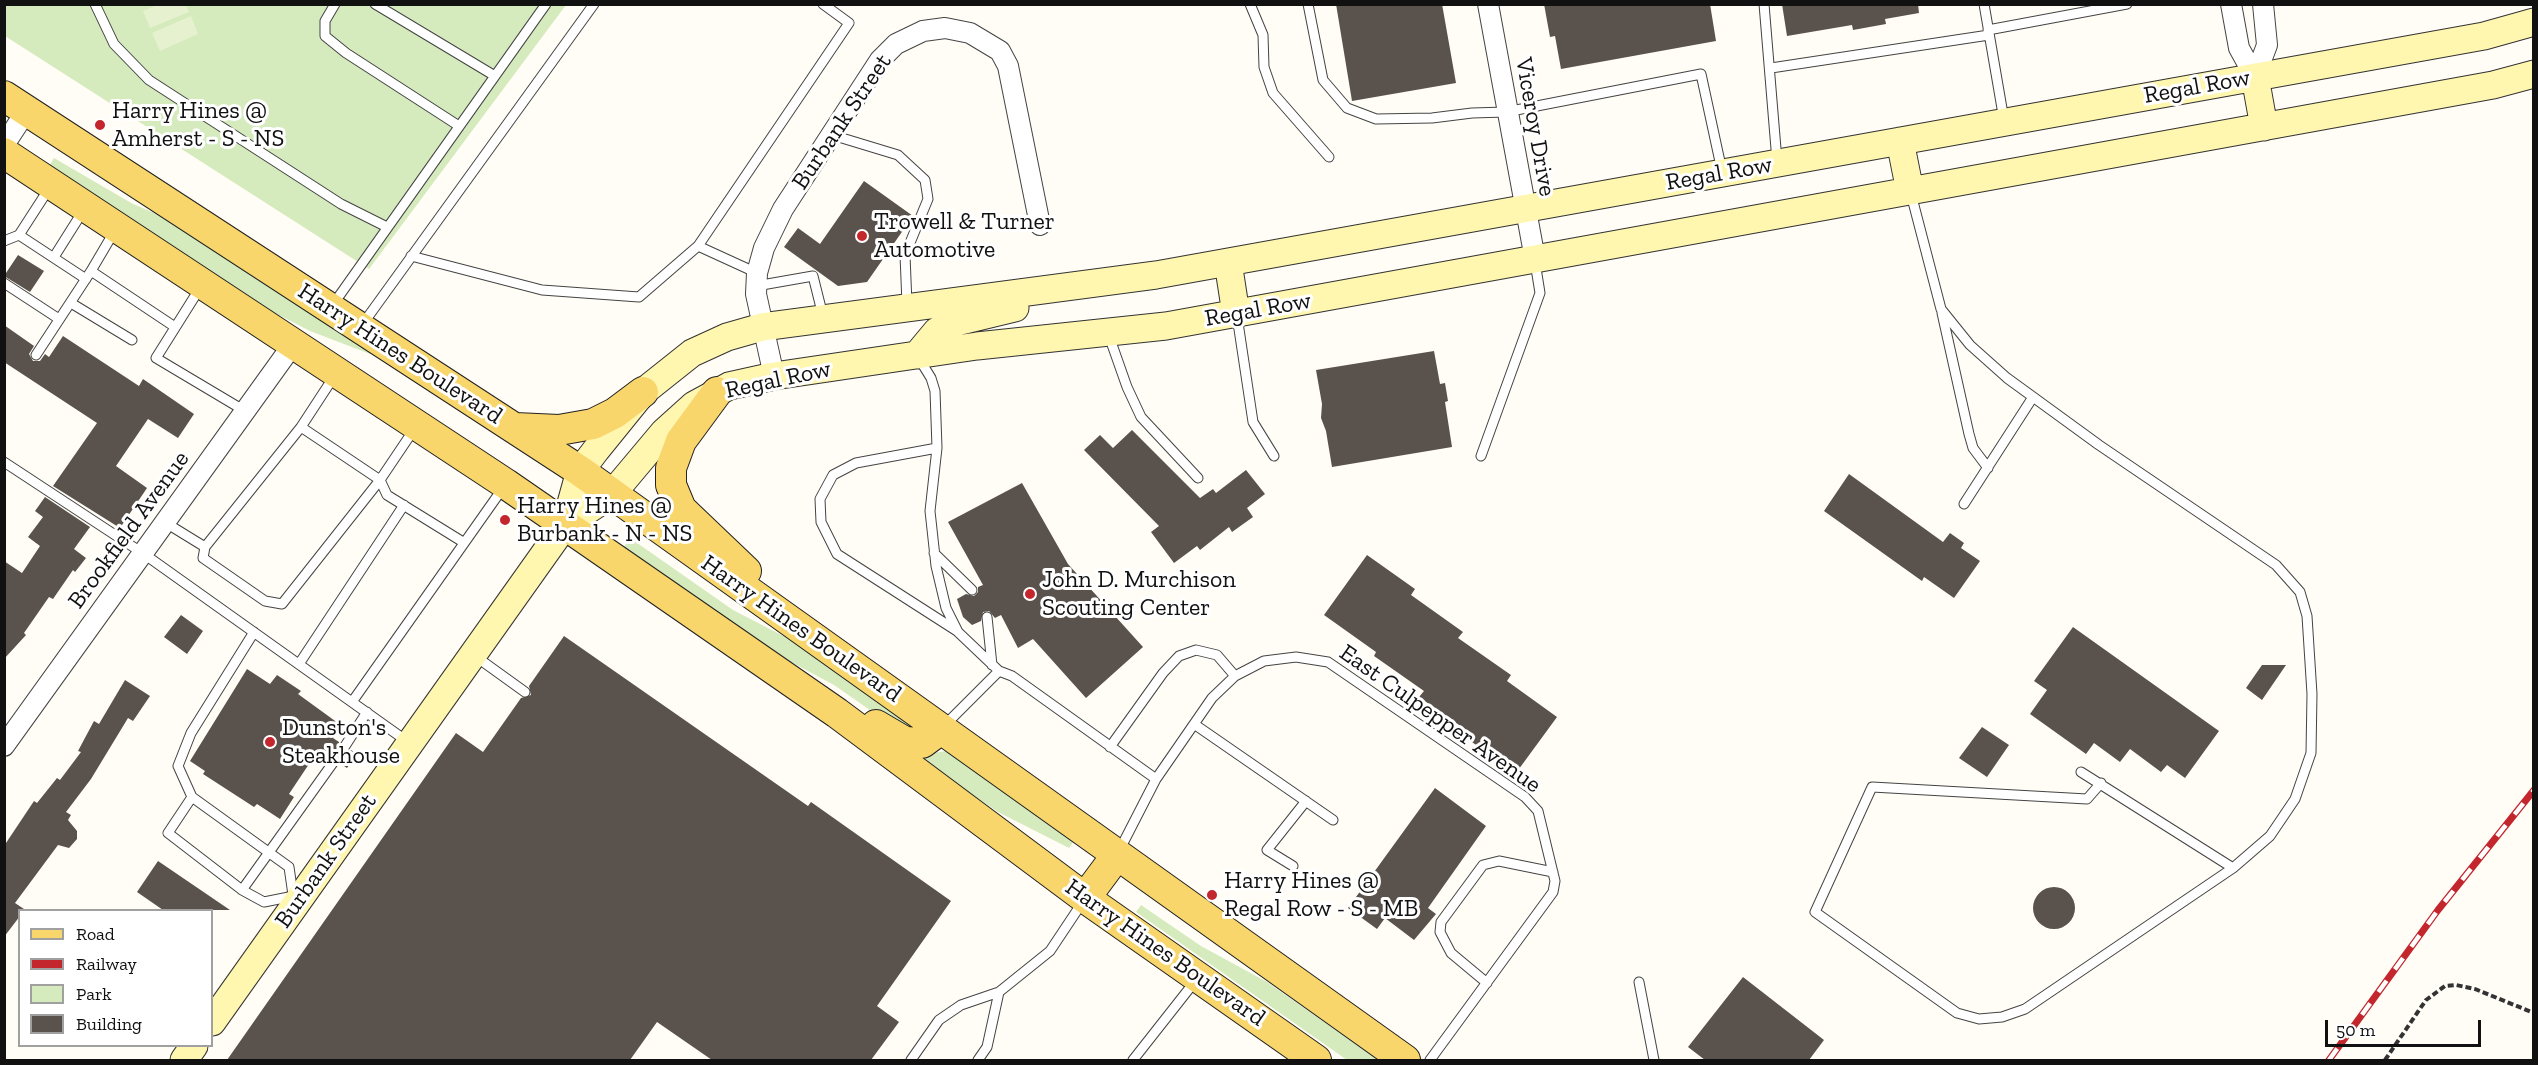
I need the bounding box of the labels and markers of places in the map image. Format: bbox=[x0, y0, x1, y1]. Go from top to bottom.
place label: Harry Hines @ Amherst - S - NS bbox=[112, 97, 284, 153]
marker: Harry Hines @ Amherst - S - NS bbox=[93, 118, 107, 132]
place label: Trowell & Turner Automotive bbox=[874, 208, 1055, 264]
marker: Trowell & Turner Automotive bbox=[855, 229, 869, 243]
place label: Harry Hines @ Burbank - N - NS bbox=[517, 492, 692, 548]
marker: Harry Hines @ Burbank - N - NS bbox=[498, 513, 512, 527]
place label: John D. Murchison Scouting Center bbox=[1042, 566, 1236, 622]
marker: John D. Murchison Scouting Center bbox=[1023, 587, 1037, 601]
place label: Dunston's Steakhouse bbox=[282, 714, 400, 770]
marker: Dunston's Steakhouse bbox=[263, 735, 277, 749]
place label: Harry Hines @ Regal Row - S - MB bbox=[1224, 867, 1418, 923]
marker: Harry Hines @ Regal Row - S - MB bbox=[1205, 888, 1219, 902]

